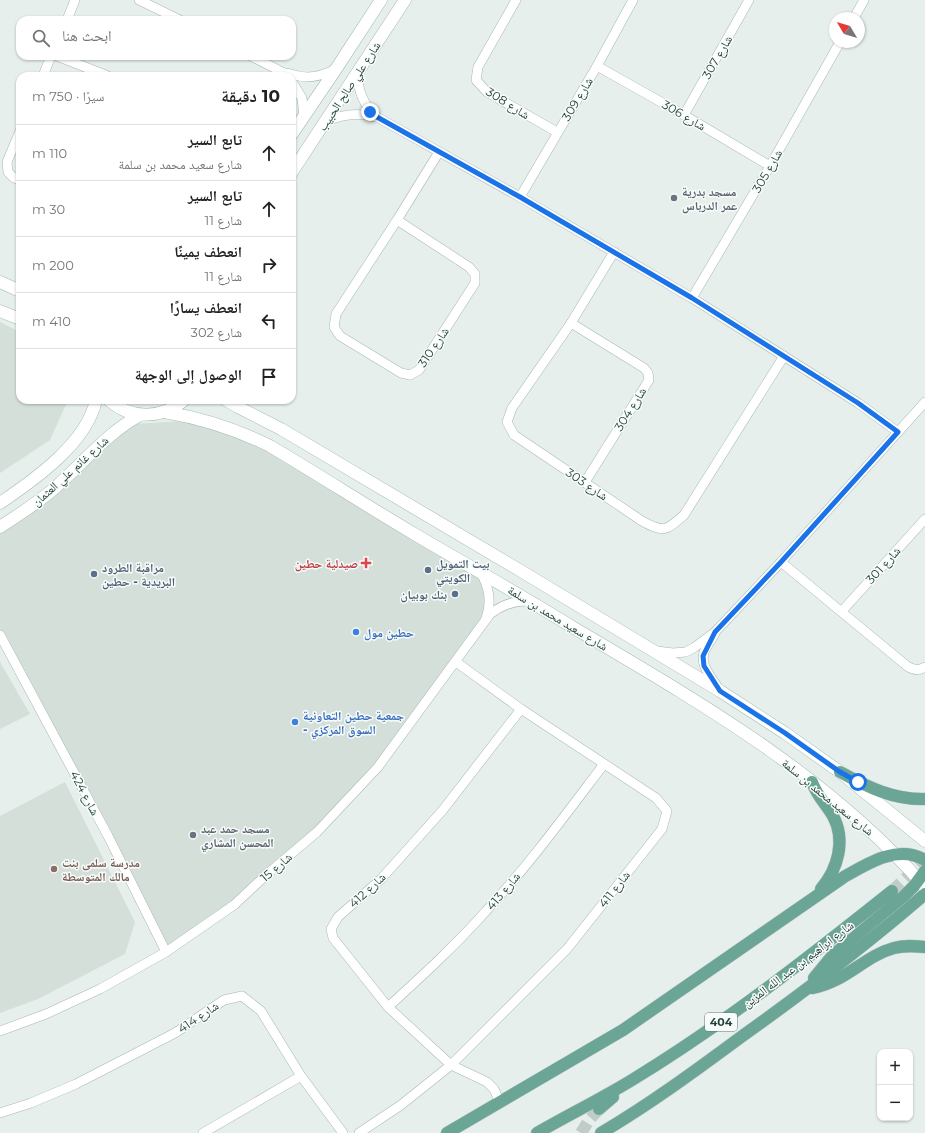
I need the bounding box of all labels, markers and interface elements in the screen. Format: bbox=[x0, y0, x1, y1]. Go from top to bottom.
north arrow bbox=[829, 12, 865, 48]
search box bbox=[16, 16, 296, 60]
text: ابحث هنا bbox=[62, 26, 112, 45]
icon: search bbox=[30, 27, 52, 49]
street label: شارع 307 bbox=[699, 33, 736, 82]
street label: شارع علي صالح الحبيب bbox=[315, 38, 386, 135]
street label: شارع 309 bbox=[558, 74, 597, 124]
street label: شارع 308 bbox=[483, 84, 533, 123]
text: 10 دقيقة bbox=[221, 86, 280, 106]
text: سيرًا · 750 m bbox=[32, 88, 104, 104]
street label: شارع 306 bbox=[659, 97, 709, 134]
route end bbox=[361, 103, 379, 121]
text: تابع السير bbox=[188, 130, 242, 149]
icon: ahead bbox=[258, 142, 280, 164]
text: 110 m bbox=[32, 145, 67, 161]
street label: شارع 305 bbox=[749, 147, 786, 196]
text: شارع سعيد محمد بن سلمة bbox=[119, 156, 242, 172]
place label: مسجد بدرية عمر الدرباس bbox=[682, 184, 737, 214]
text: تابع السير bbox=[188, 186, 242, 205]
marker: مسجد بدرية عمر الدرباس bbox=[669, 193, 679, 203]
icon: ahead bbox=[258, 198, 280, 220]
text: 30 m bbox=[32, 201, 65, 217]
text: شارع 11 bbox=[204, 212, 242, 228]
text: انعطف يمينًا bbox=[174, 242, 242, 261]
icon: right bbox=[258, 254, 280, 276]
text: 200 m bbox=[32, 257, 74, 273]
text: شارع 11 bbox=[204, 268, 242, 284]
text: انعطف يسارًا bbox=[170, 298, 242, 317]
icon: left bbox=[258, 310, 280, 332]
text: 410 m bbox=[32, 313, 71, 329]
text: شارع 302 bbox=[191, 324, 242, 340]
street label: شارع 310 bbox=[414, 324, 453, 370]
text: الوصول إلى الوجهة bbox=[135, 365, 242, 384]
icon: arrive bbox=[258, 366, 280, 388]
street label: شارع 304 bbox=[611, 384, 650, 434]
street label: شارع غانم علي العثمان bbox=[29, 433, 114, 512]
street label: شارع 303 bbox=[563, 465, 611, 504]
street label: شارع 301 bbox=[862, 543, 904, 587]
place label: صيدلية حطين bbox=[295, 556, 358, 572]
place label: بيت التمويل الكويتي bbox=[436, 556, 490, 587]
marker: صيدلية حطين bbox=[361, 558, 371, 568]
place label: مراقبة الطرود البريدية - حطين bbox=[102, 560, 175, 590]
marker: بيت التمويل الكويتي bbox=[423, 565, 433, 575]
marker: مراقبة الطرود البريدية - حطين bbox=[89, 569, 99, 579]
street label: شارع سعيد محمد بن سلمة bbox=[505, 582, 611, 655]
place label: بنك بوبيان bbox=[400, 587, 447, 603]
marker: بنك بوبيان bbox=[450, 589, 460, 599]
place label: حطين مول bbox=[364, 625, 414, 641]
marker: حطين مول bbox=[351, 627, 361, 637]
place label: جمعية حطين التعاونية - السوق المركزي bbox=[303, 708, 404, 739]
marker: جمعية حطين التعاونية - السوق المركزي bbox=[290, 717, 300, 727]
street label: شارع سعيد محمد بن سلمة bbox=[778, 755, 877, 840]
street label: شارع 424 bbox=[66, 768, 103, 818]
route start bbox=[849, 773, 867, 791]
place label: مسجد حمد عبد المحسن المشاري bbox=[201, 821, 274, 852]
marker: مسجد حمد عبد المحسن المشاري bbox=[188, 830, 198, 840]
street label: شارع 15 bbox=[257, 849, 296, 886]
place label: مدرسة سلمى بنت مالك المتوسطة bbox=[62, 855, 140, 884]
marker: مدرسة سلمى بنت مالك المتوسطة bbox=[49, 864, 59, 874]
street label: شارع 411 bbox=[595, 868, 634, 911]
street label: شارع 412 bbox=[346, 869, 389, 911]
street label: شارع 413 bbox=[483, 869, 524, 914]
street label: شارع ابراهيم بن عبد الله المزين bbox=[740, 917, 857, 1011]
street label: شارع 414 bbox=[175, 998, 222, 1037]
road number: 404 bbox=[705, 1013, 737, 1031]
map controls bbox=[877, 1049, 913, 1121]
button: + bbox=[877, 1049, 913, 1085]
button: − bbox=[877, 1085, 913, 1121]

